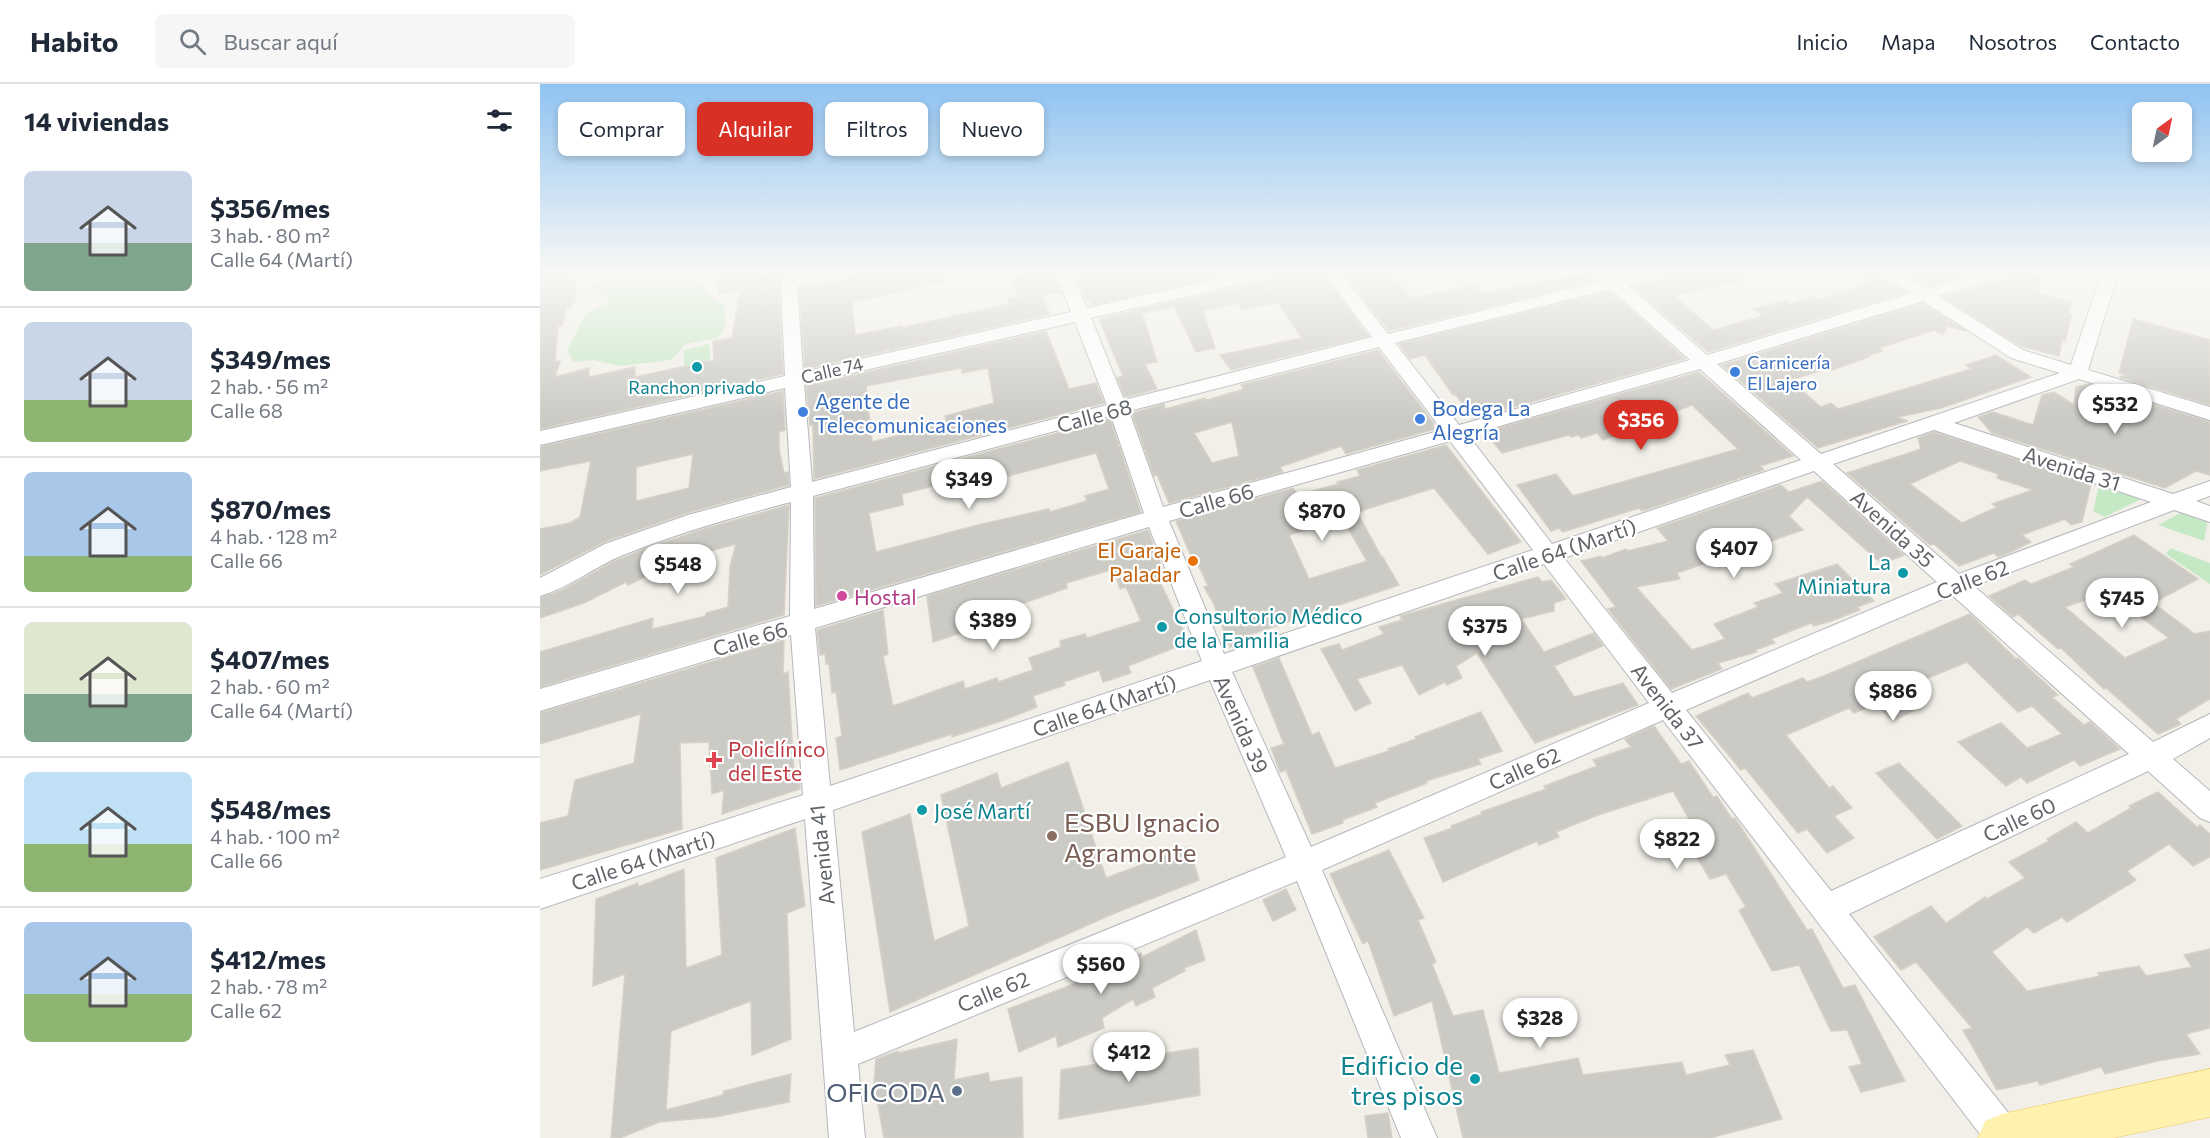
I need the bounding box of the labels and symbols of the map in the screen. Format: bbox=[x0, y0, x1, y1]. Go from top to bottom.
north arrow bbox=[2132, 102, 2192, 162]
place label: Carnicería El Lajero bbox=[1747, 351, 1831, 394]
street label: Calle 74 bbox=[799, 352, 865, 388]
marker: Ranchon privado bbox=[690, 360, 704, 374]
marker: Carnicería El Lajero bbox=[1728, 365, 1742, 379]
place label: Ranchon privado bbox=[628, 376, 766, 398]
pin: $532 bbox=[2079, 384, 2151, 435]
place label: Agente de Telecomunicaciones bbox=[815, 388, 1007, 437]
street label: Calle 68 bbox=[1054, 393, 1134, 437]
place label: Bodega La Alegría bbox=[1432, 395, 1531, 444]
pin: $356 bbox=[1605, 400, 1677, 451]
marker: Agente de Telecomunicaciones bbox=[796, 405, 810, 419]
marker: Bodega La Alegría bbox=[1413, 412, 1427, 426]
street label: Avenida 31 bbox=[2020, 441, 2124, 495]
pin: $349 bbox=[933, 459, 1005, 510]
street label: Calle 66 bbox=[1176, 477, 1256, 523]
street label: Avenida 35 bbox=[1846, 484, 1940, 572]
pin: $870 bbox=[1286, 491, 1358, 542]
street label: Calle 64 (Martí) bbox=[1489, 513, 1639, 585]
pin: $407 bbox=[1698, 528, 1770, 579]
place label: El Garaje Paladar bbox=[1097, 537, 1181, 586]
pin: $548 bbox=[642, 544, 714, 595]
place label: La Miniatura bbox=[1798, 549, 1891, 598]
marker: El Garaje Paladar bbox=[1186, 554, 1200, 568]
street label: Calle 62 bbox=[1932, 554, 2012, 604]
marker: La Miniatura bbox=[1896, 566, 1910, 580]
pin: $745 bbox=[2086, 578, 2158, 629]
place label: Hostal bbox=[854, 584, 917, 609]
marker: Hostal bbox=[835, 589, 849, 603]
pin: $389 bbox=[957, 600, 1029, 651]
place label: Consultorio Médico de la Familia bbox=[1174, 603, 1363, 652]
pin: $375 bbox=[1449, 606, 1521, 657]
street label: Calle 66 bbox=[710, 615, 790, 661]
marker: Consultorio Médico de la Familia bbox=[1155, 620, 1169, 634]
street label: Avenida 37 bbox=[1627, 658, 1709, 754]
street label: Calle 64 (Martí) bbox=[1029, 669, 1179, 741]
street label: Avenida 39 bbox=[1209, 671, 1275, 777]
pin: $886 bbox=[1857, 671, 1929, 722]
place label: Policlínico del Este bbox=[728, 736, 826, 785]
street label: Calle 62 bbox=[1484, 741, 1564, 795]
marker: Policlínico del Este bbox=[705, 751, 723, 769]
street label: Calle 60 bbox=[1979, 791, 2059, 847]
place label: José Martí bbox=[934, 798, 1031, 823]
marker: José Martí bbox=[915, 803, 929, 817]
street label: Avenida 41 bbox=[803, 804, 839, 906]
place label: ESBU Ignacio Agramonte bbox=[1064, 806, 1220, 867]
pin: $822 bbox=[1641, 819, 1713, 870]
street label: Calle 64 (Martí) bbox=[568, 825, 718, 895]
marker: ESBU Ignacio Agramonte bbox=[1045, 829, 1059, 843]
pin: $560 bbox=[1065, 944, 1137, 995]
street label: Calle 62 bbox=[953, 965, 1033, 1017]
pin: $328 bbox=[1504, 998, 1576, 1049]
pin: $412 bbox=[1093, 1032, 1165, 1083]
place label: Edificio de tres pisos bbox=[1340, 1049, 1463, 1110]
marker: Edificio de tres pisos bbox=[1468, 1072, 1482, 1086]
place label: OFICODA bbox=[826, 1076, 945, 1107]
marker: OFICODA bbox=[950, 1084, 964, 1098]

